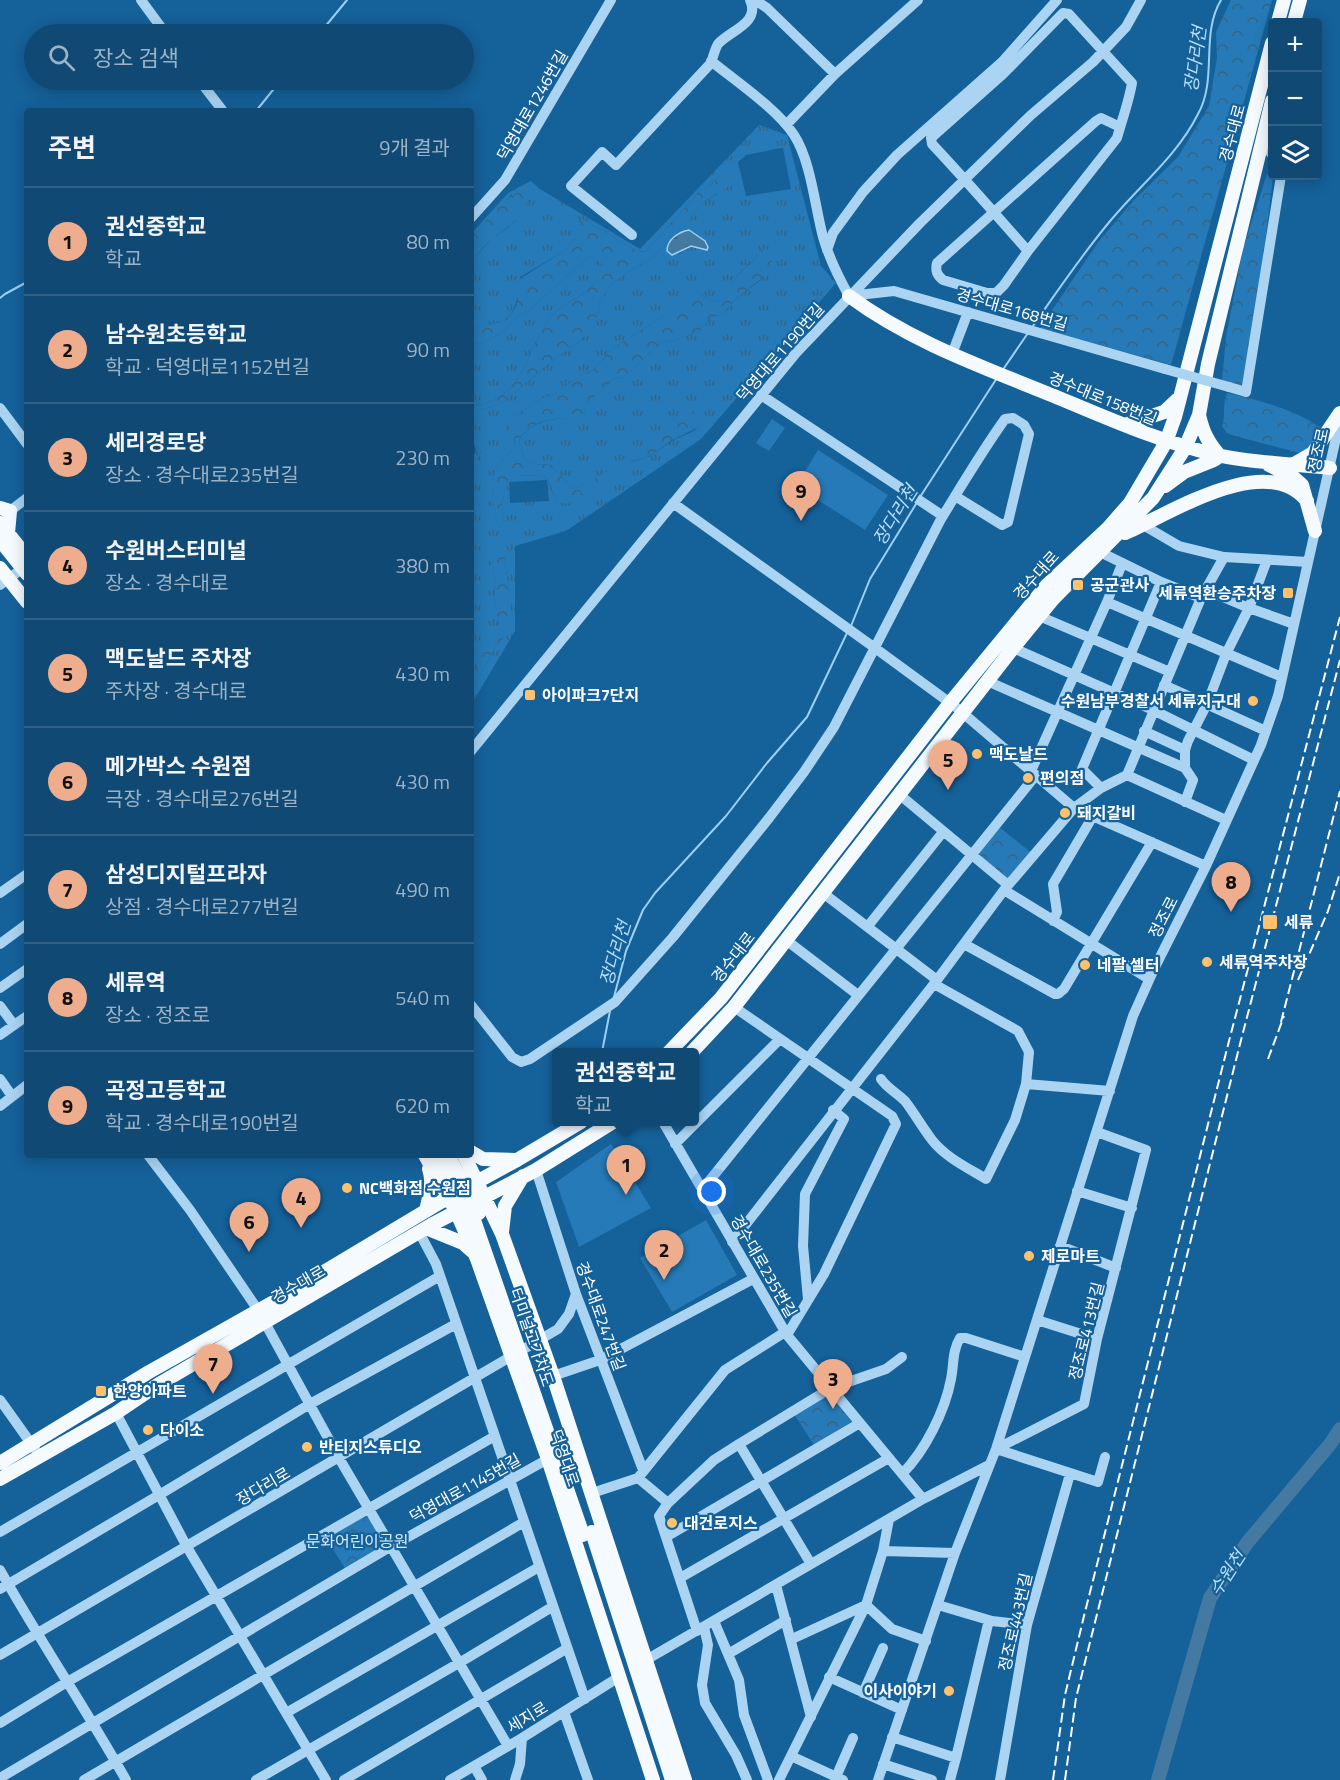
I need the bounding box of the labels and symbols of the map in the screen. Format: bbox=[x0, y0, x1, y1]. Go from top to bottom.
water label: 장다리천 bbox=[1177, 22, 1213, 94]
street label: 덕영대로1246번길 bbox=[491, 45, 573, 165]
street label: 경수대로 bbox=[1213, 101, 1251, 165]
street label: 경수대로168번길 bbox=[953, 282, 1071, 336]
street label: 덕영대로1190번길 bbox=[730, 297, 830, 407]
street label: 경수대로158번길 bbox=[1045, 365, 1161, 431]
street label: 정조로 bbox=[1302, 426, 1334, 474]
pin: 9 bbox=[782, 472, 820, 521]
water label: 장다리천 bbox=[866, 478, 925, 550]
street label: 경수대로 bbox=[1007, 545, 1065, 605]
place label: 공군관사 bbox=[1090, 573, 1149, 597]
marker: 공군관사 bbox=[1071, 578, 1085, 592]
place label: 세류역환승주차장 bbox=[1158, 581, 1276, 605]
marker: 세류역환승주차장 bbox=[1281, 586, 1295, 600]
place label: 아이파크7단지 bbox=[542, 683, 639, 707]
marker: 아이파크7단지 bbox=[523, 688, 537, 702]
place label: 수원남부경찰서 세류지구대 bbox=[1061, 689, 1241, 713]
marker: 수원남부경찰서 세류지구대 bbox=[1246, 694, 1260, 708]
pin: 5 bbox=[928, 740, 968, 790]
place label: 맥도날드 bbox=[989, 742, 1048, 766]
marker: 맥도날드 bbox=[970, 747, 984, 761]
place label: 편의점 bbox=[1040, 766, 1084, 790]
marker: 편의점 bbox=[1021, 771, 1035, 785]
place label: 돼지갈비 bbox=[1077, 801, 1136, 825]
marker: 돼지갈비 bbox=[1058, 806, 1072, 820]
pin: 8 bbox=[1212, 862, 1250, 912]
street label: 정조로 bbox=[1142, 892, 1184, 942]
place label: 세류 bbox=[1284, 910, 1313, 934]
marker: 세류 bbox=[1261, 913, 1279, 931]
water label: 장다리천 bbox=[592, 915, 638, 989]
street label: 경수대로 bbox=[705, 926, 761, 988]
place label: 세류역주차장 bbox=[1219, 950, 1308, 974]
place label: 네팔 셀터 bbox=[1097, 953, 1159, 977]
marker: 세류역주차장 bbox=[1200, 955, 1214, 969]
marker: 네팔 셀터 bbox=[1078, 958, 1092, 972]
pin: 1 bbox=[606, 1146, 646, 1195]
place label: NC백화점 수원점 bbox=[359, 1176, 471, 1200]
your location bbox=[697, 1177, 726, 1206]
pin: 4 bbox=[282, 1178, 320, 1228]
marker: NC백화점 수원점 bbox=[340, 1181, 354, 1195]
pin: 6 bbox=[230, 1202, 268, 1252]
street label: 경수대로235번길 bbox=[725, 1210, 803, 1322]
pin: 2 bbox=[644, 1230, 684, 1280]
place label: 제로마트 bbox=[1041, 1244, 1100, 1268]
marker: 제로마트 bbox=[1022, 1249, 1036, 1263]
street label: 경수대로247번길 bbox=[570, 1258, 632, 1374]
street label: 경수대로 bbox=[266, 1259, 330, 1309]
street label: 정조로413번길 bbox=[1062, 1279, 1110, 1383]
street label: 터미널고가차도 bbox=[504, 1284, 560, 1390]
pin: 7 bbox=[194, 1344, 232, 1394]
pin: 3 bbox=[814, 1360, 852, 1409]
place label: 한양아파트 bbox=[113, 1379, 187, 1403]
marker: 한양아파트 bbox=[94, 1384, 108, 1398]
place label: 다이소 bbox=[160, 1418, 204, 1442]
marker: 다이소 bbox=[141, 1423, 155, 1437]
street label: 덕영대로 bbox=[544, 1426, 586, 1490]
place label: 반티지스튜디오 bbox=[319, 1435, 422, 1459]
marker: 반티지스튜디오 bbox=[300, 1440, 314, 1454]
street label: 덕영대로1145번길 bbox=[405, 1447, 525, 1529]
street label: 장다리로 bbox=[231, 1461, 295, 1511]
place label: 대건로지스 bbox=[684, 1511, 758, 1535]
marker: 대건로지스 bbox=[665, 1516, 679, 1530]
park label: 문화어린이공원 bbox=[305, 1529, 409, 1553]
water label: 수원천 bbox=[1202, 1543, 1253, 1601]
street label: 정조로443번길 bbox=[992, 1570, 1038, 1674]
place label: 이사이야기 bbox=[863, 1679, 937, 1703]
marker: 이사이야기 bbox=[942, 1684, 956, 1698]
street label: 세지로 bbox=[502, 1695, 552, 1739]

